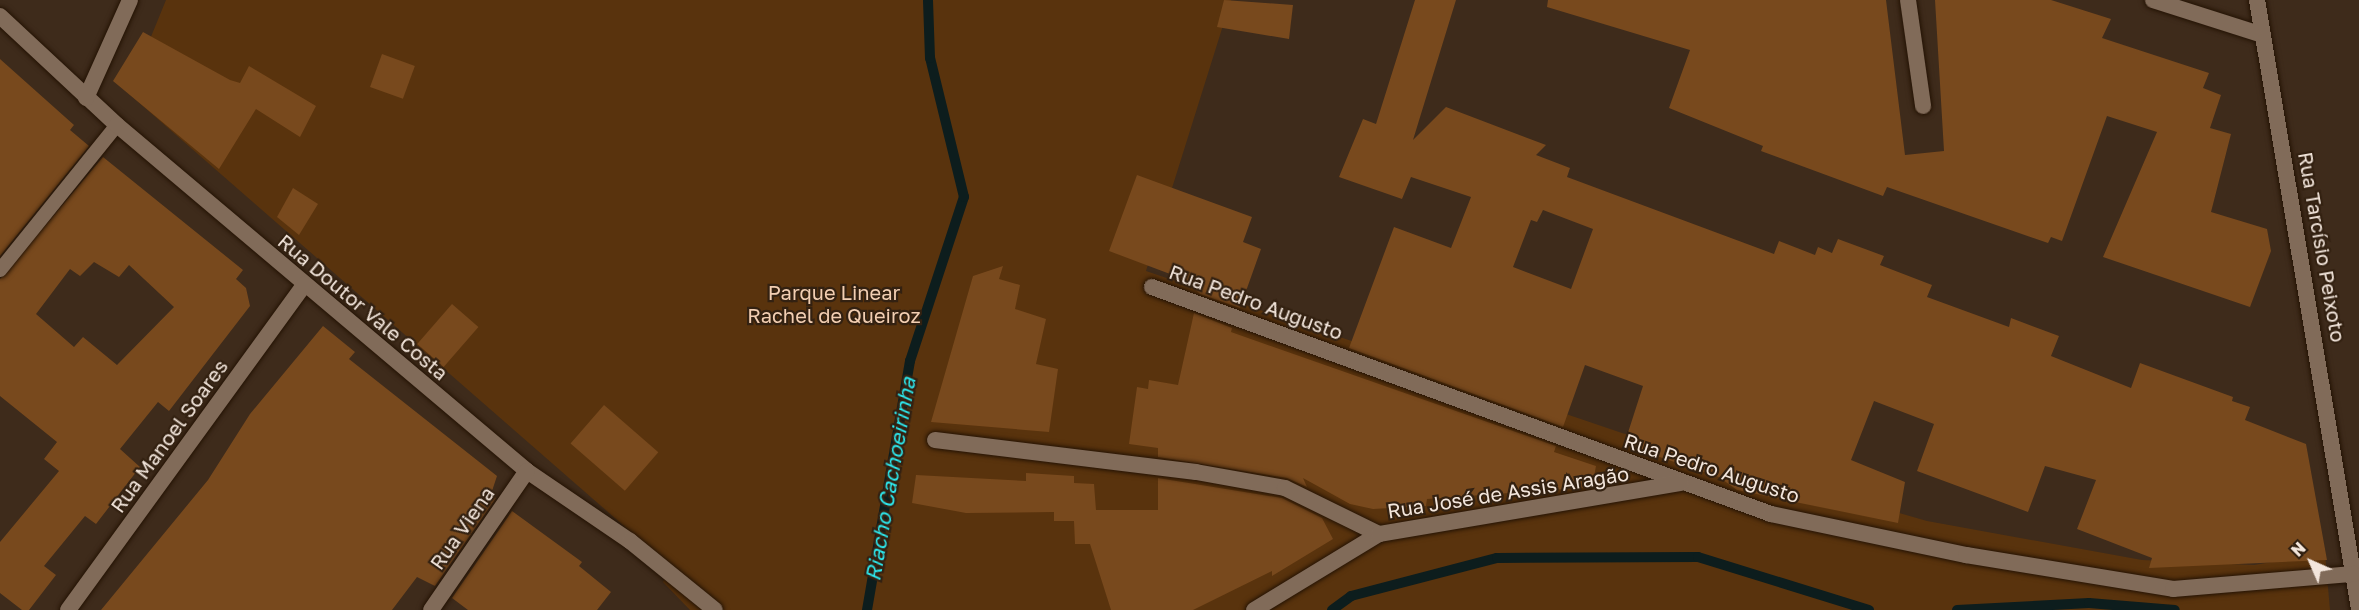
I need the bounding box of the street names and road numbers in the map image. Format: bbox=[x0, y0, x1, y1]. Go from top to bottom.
street label: Rua Tarcísio Peixoto bbox=[2293, 150, 2351, 344]
street label: Rua Doutor Vale Costa bbox=[273, 229, 453, 385]
street label: Rua Pedro Augusto bbox=[1166, 259, 1346, 345]
street label: Rua Manoel Soares bbox=[105, 355, 233, 517]
street label: Rua Pedro Augusto bbox=[1621, 428, 1803, 508]
street label: Rua José de Assis Aragão bbox=[1386, 461, 1630, 523]
street label: Rua Viena bbox=[425, 482, 499, 574]

